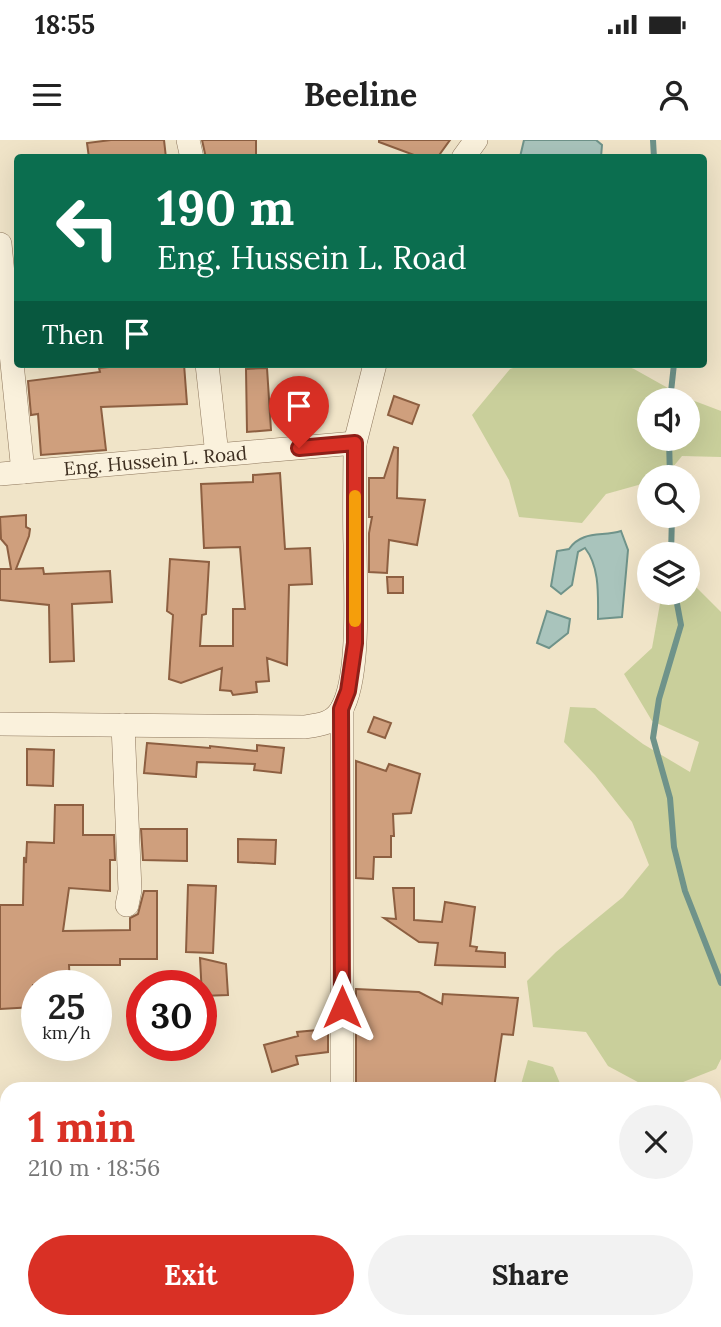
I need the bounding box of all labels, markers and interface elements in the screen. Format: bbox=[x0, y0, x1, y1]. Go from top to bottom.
text: 18:55 bbox=[35, 8, 95, 41]
text: Beeline bbox=[304, 74, 417, 115]
icon: menu bbox=[28, 76, 66, 114]
icon: person bbox=[655, 76, 693, 114]
text: 190 m bbox=[157, 176, 294, 238]
icon: left bbox=[42, 182, 133, 273]
text: Eng. Hussein L. Road bbox=[157, 237, 467, 278]
icon: arrive bbox=[118, 315, 156, 353]
text: Then bbox=[42, 318, 104, 351]
pin bbox=[269, 376, 329, 448]
icon: arrive bbox=[280, 387, 318, 425]
map controls bbox=[637, 388, 700, 605]
button: sound bbox=[637, 388, 700, 451]
street label: Eng. Hussein L. Road bbox=[63, 440, 248, 480]
button: search bbox=[637, 465, 700, 528]
button: layers bbox=[637, 542, 700, 605]
speed limit sign: 30 bbox=[126, 970, 217, 1061]
position arrow bbox=[305, 970, 379, 1044]
text: 25 bbox=[48, 984, 85, 1029]
text: km/h bbox=[42, 1021, 91, 1044]
text: 1 min bbox=[28, 1100, 135, 1154]
button: close bbox=[619, 1105, 693, 1179]
text: 210 m · 18:56 bbox=[28, 1153, 160, 1182]
button: Exit bbox=[28, 1235, 354, 1315]
button: Share bbox=[368, 1235, 693, 1315]

